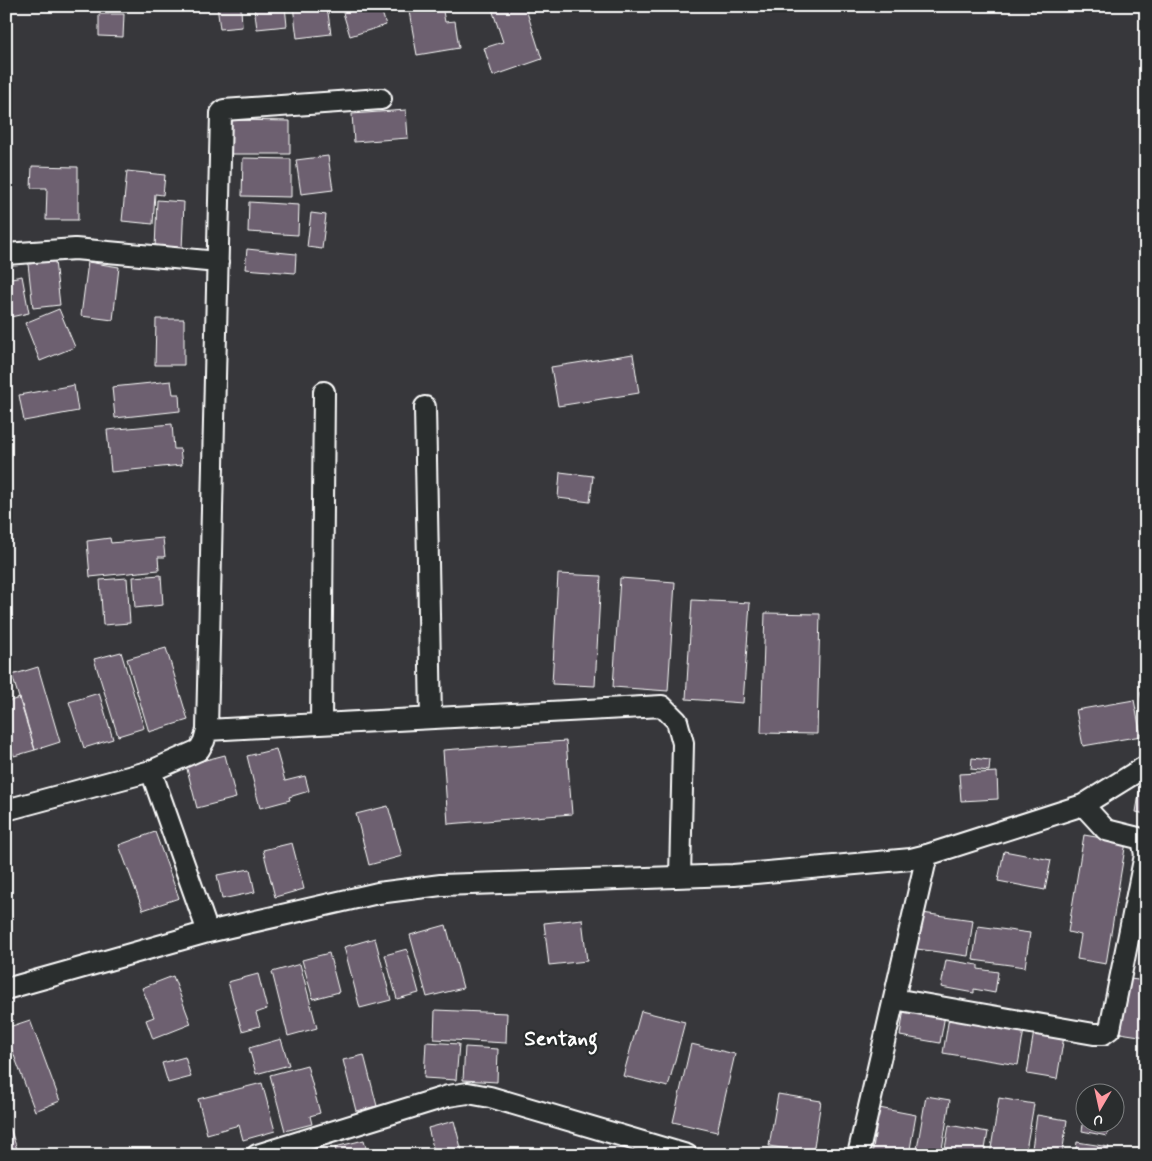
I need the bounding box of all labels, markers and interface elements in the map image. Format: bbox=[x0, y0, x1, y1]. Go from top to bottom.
district label: Sentang bbox=[524, 1025, 598, 1055]
north arrow bbox=[1074, 1084, 1124, 1134]
text: U bbox=[1092, 1110, 1104, 1129]

